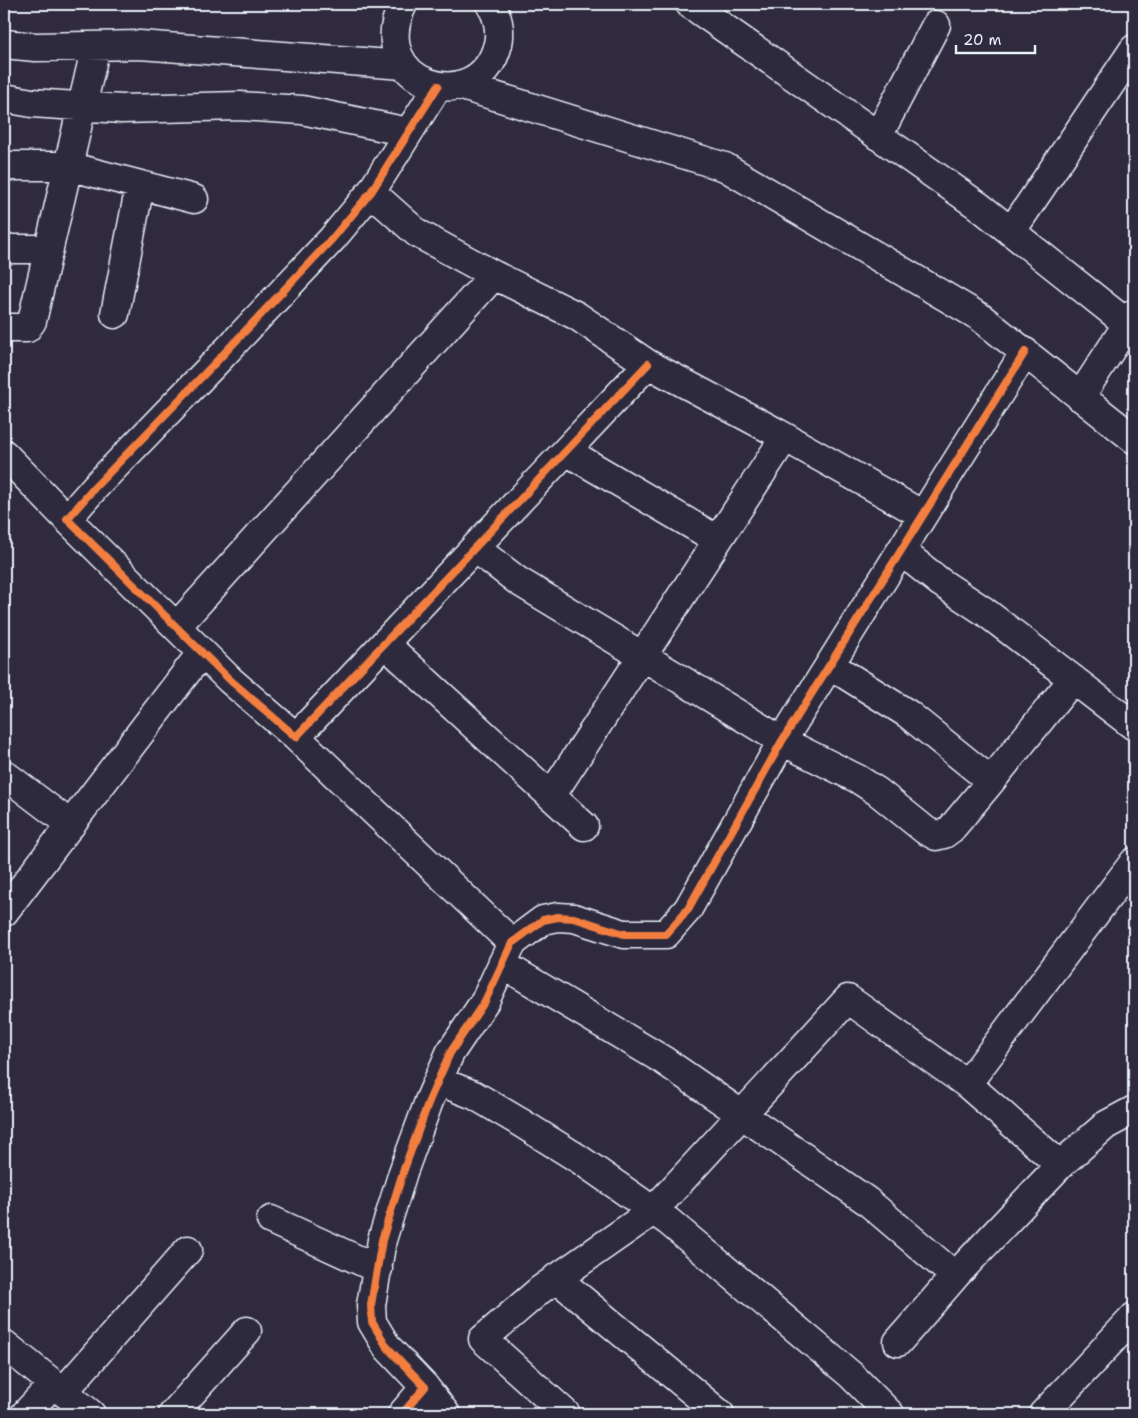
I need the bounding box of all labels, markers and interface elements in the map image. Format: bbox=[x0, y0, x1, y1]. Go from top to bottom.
scale bar bbox=[956, 22, 1034, 54]
text: 20 m bbox=[963, 30, 1002, 50]

